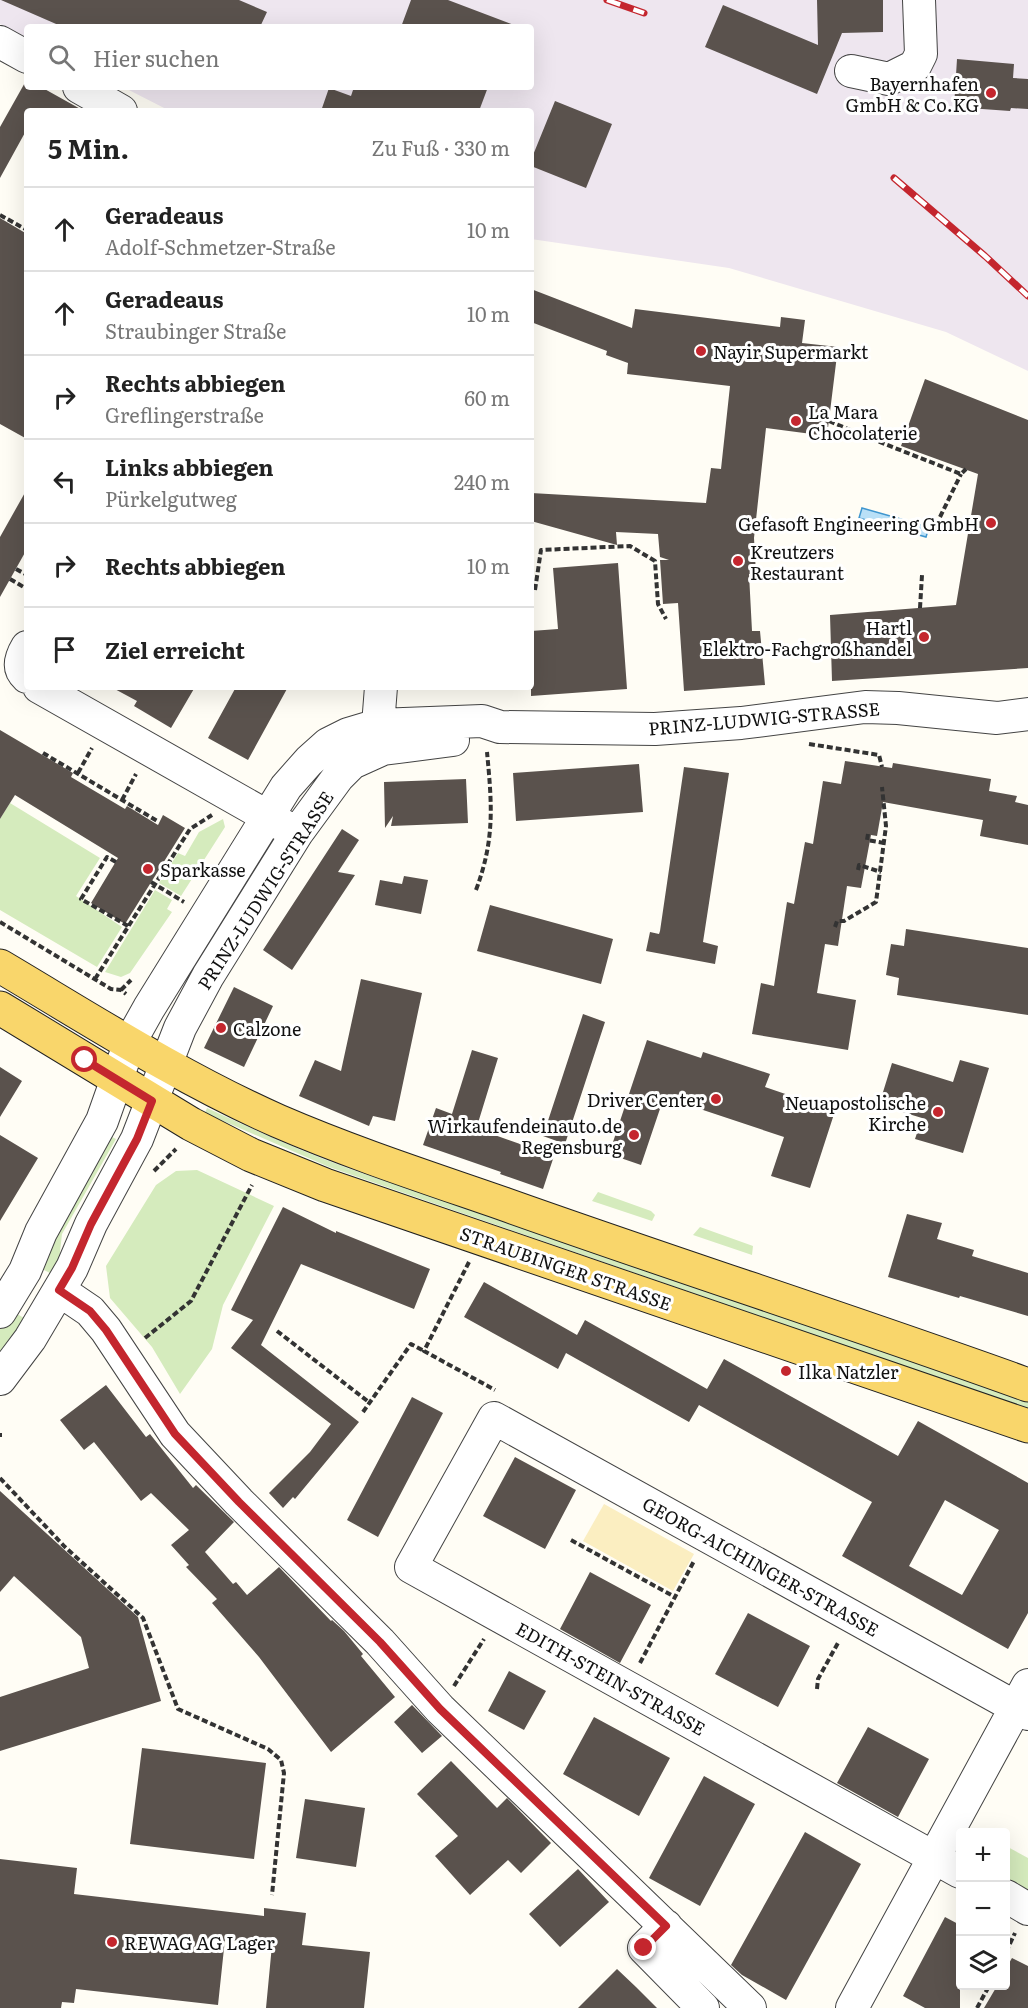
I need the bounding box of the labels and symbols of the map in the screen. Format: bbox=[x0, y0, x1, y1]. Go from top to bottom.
place label: Bayernhafen GmbH & Co.KG bbox=[845, 70, 979, 118]
marker: Bayernhafen GmbH & Co.KG bbox=[984, 86, 998, 100]
place label: Nayir Supermarkt bbox=[713, 338, 869, 365]
marker: Nayir Supermarkt bbox=[694, 344, 708, 358]
place label: La Mara Chocolaterie bbox=[808, 398, 917, 446]
marker: La Mara Chocolaterie bbox=[789, 414, 803, 428]
place label: Gefasoft Engineering GmbH bbox=[738, 510, 979, 537]
marker: Gefasoft Engineering GmbH bbox=[984, 516, 998, 530]
place label: Kreutzers Restaurant bbox=[750, 538, 845, 586]
marker: Kreutzers Restaurant bbox=[731, 554, 745, 568]
place label: Hartl Elektro-Fachgroßhandel bbox=[702, 614, 912, 662]
marker: Hartl Elektro-Fachgroßhandel bbox=[917, 630, 931, 644]
street label: PRINZ-LUDWIG-STRASSE bbox=[647, 694, 881, 742]
street label: PRINZ-LUDWIG-STRASSE bbox=[190, 785, 340, 995]
place label: Sparkasse bbox=[160, 856, 246, 883]
marker: Sparkasse bbox=[141, 862, 155, 876]
place label: Calzone bbox=[233, 1015, 301, 1042]
marker: Calzone bbox=[214, 1021, 228, 1035]
route start bbox=[71, 1046, 97, 1072]
place label: Driver Center bbox=[587, 1086, 704, 1113]
place label: Neuapostolische Kirche bbox=[785, 1089, 926, 1137]
marker: Driver Center bbox=[709, 1092, 723, 1106]
marker: Neuapostolische Kirche bbox=[931, 1105, 945, 1119]
place label: Wirkaufendeinauto.de Regensburg bbox=[427, 1112, 623, 1160]
marker: Wirkaufendeinauto.de Regensburg bbox=[627, 1128, 641, 1142]
street label: STRAUBINGER STRASSE bbox=[457, 1219, 675, 1317]
place label: Ilka Natzler bbox=[798, 1358, 899, 1385]
marker: Ilka Natzler bbox=[779, 1364, 793, 1378]
street label: GEORG-AICHINGER-STRASSE bbox=[638, 1490, 884, 1642]
street label: EDITH-STEIN-STRASSE bbox=[511, 1615, 711, 1741]
place label: REWAG AG Lager bbox=[124, 1929, 275, 1956]
route end bbox=[630, 1934, 656, 1960]
marker: REWAG AG Lager bbox=[105, 1935, 119, 1949]

